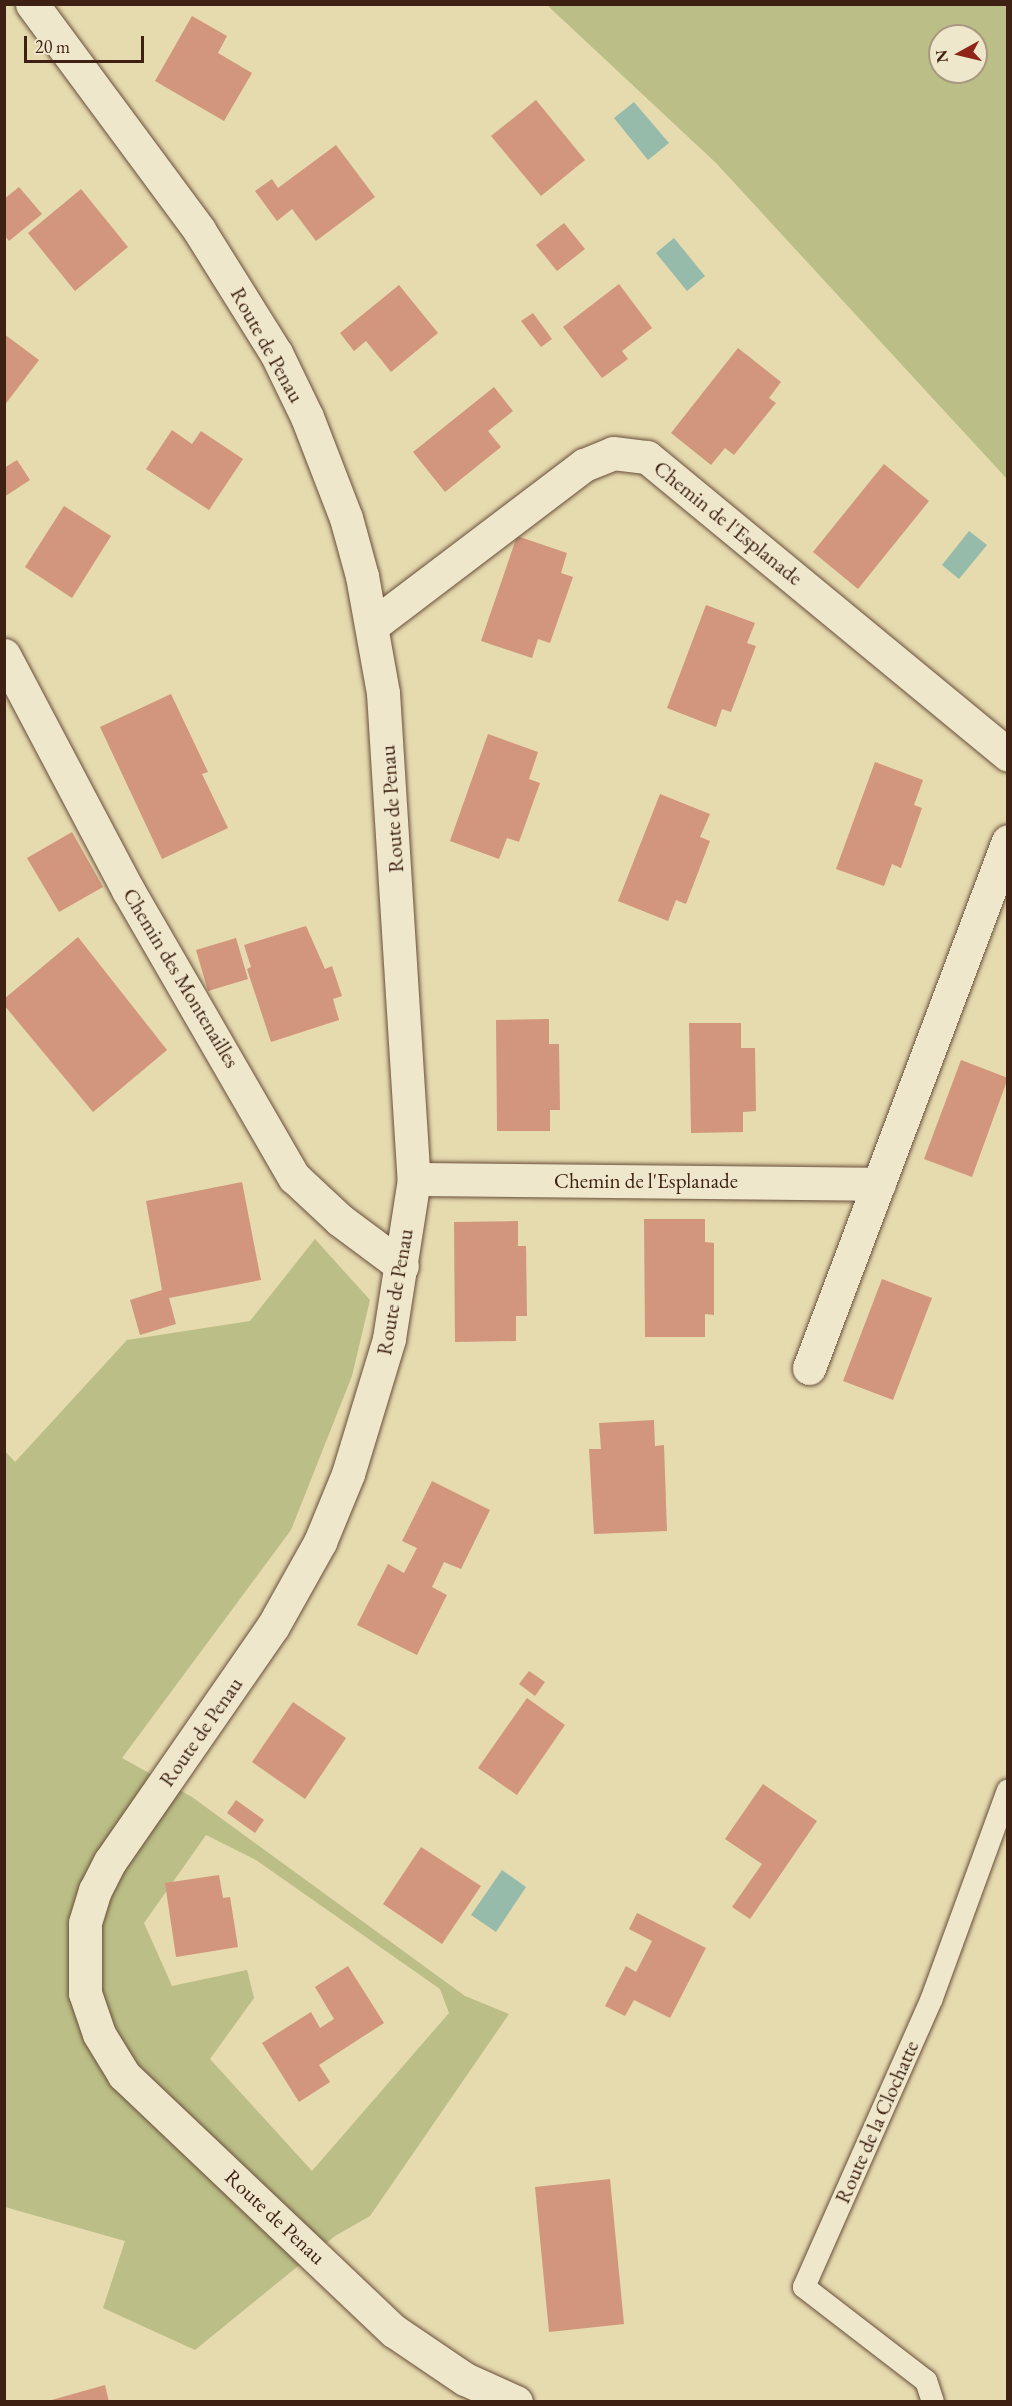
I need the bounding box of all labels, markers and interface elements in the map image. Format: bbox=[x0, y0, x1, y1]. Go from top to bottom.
scale bar bbox=[27, 24, 147, 62]
north arrow bbox=[928, 24, 988, 84]
text: 20 m bbox=[35, 35, 70, 58]
text: N bbox=[930, 48, 953, 64]
street label: Route de Penau bbox=[225, 283, 309, 407]
street label: Chemin de l'Esplanade bbox=[649, 455, 807, 591]
street label: Route de Penau bbox=[375, 744, 409, 874]
street label: Chemin des Montenailles bbox=[117, 884, 245, 1072]
street label: Chemin de l'Esplanade bbox=[554, 1168, 738, 1194]
street label: Route de Penau bbox=[372, 1227, 418, 1357]
street label: Route de Penau bbox=[154, 1672, 248, 1792]
street label: Route de la Clochatte bbox=[830, 2037, 924, 2207]
street label: Route de Penau bbox=[220, 2164, 330, 2270]

